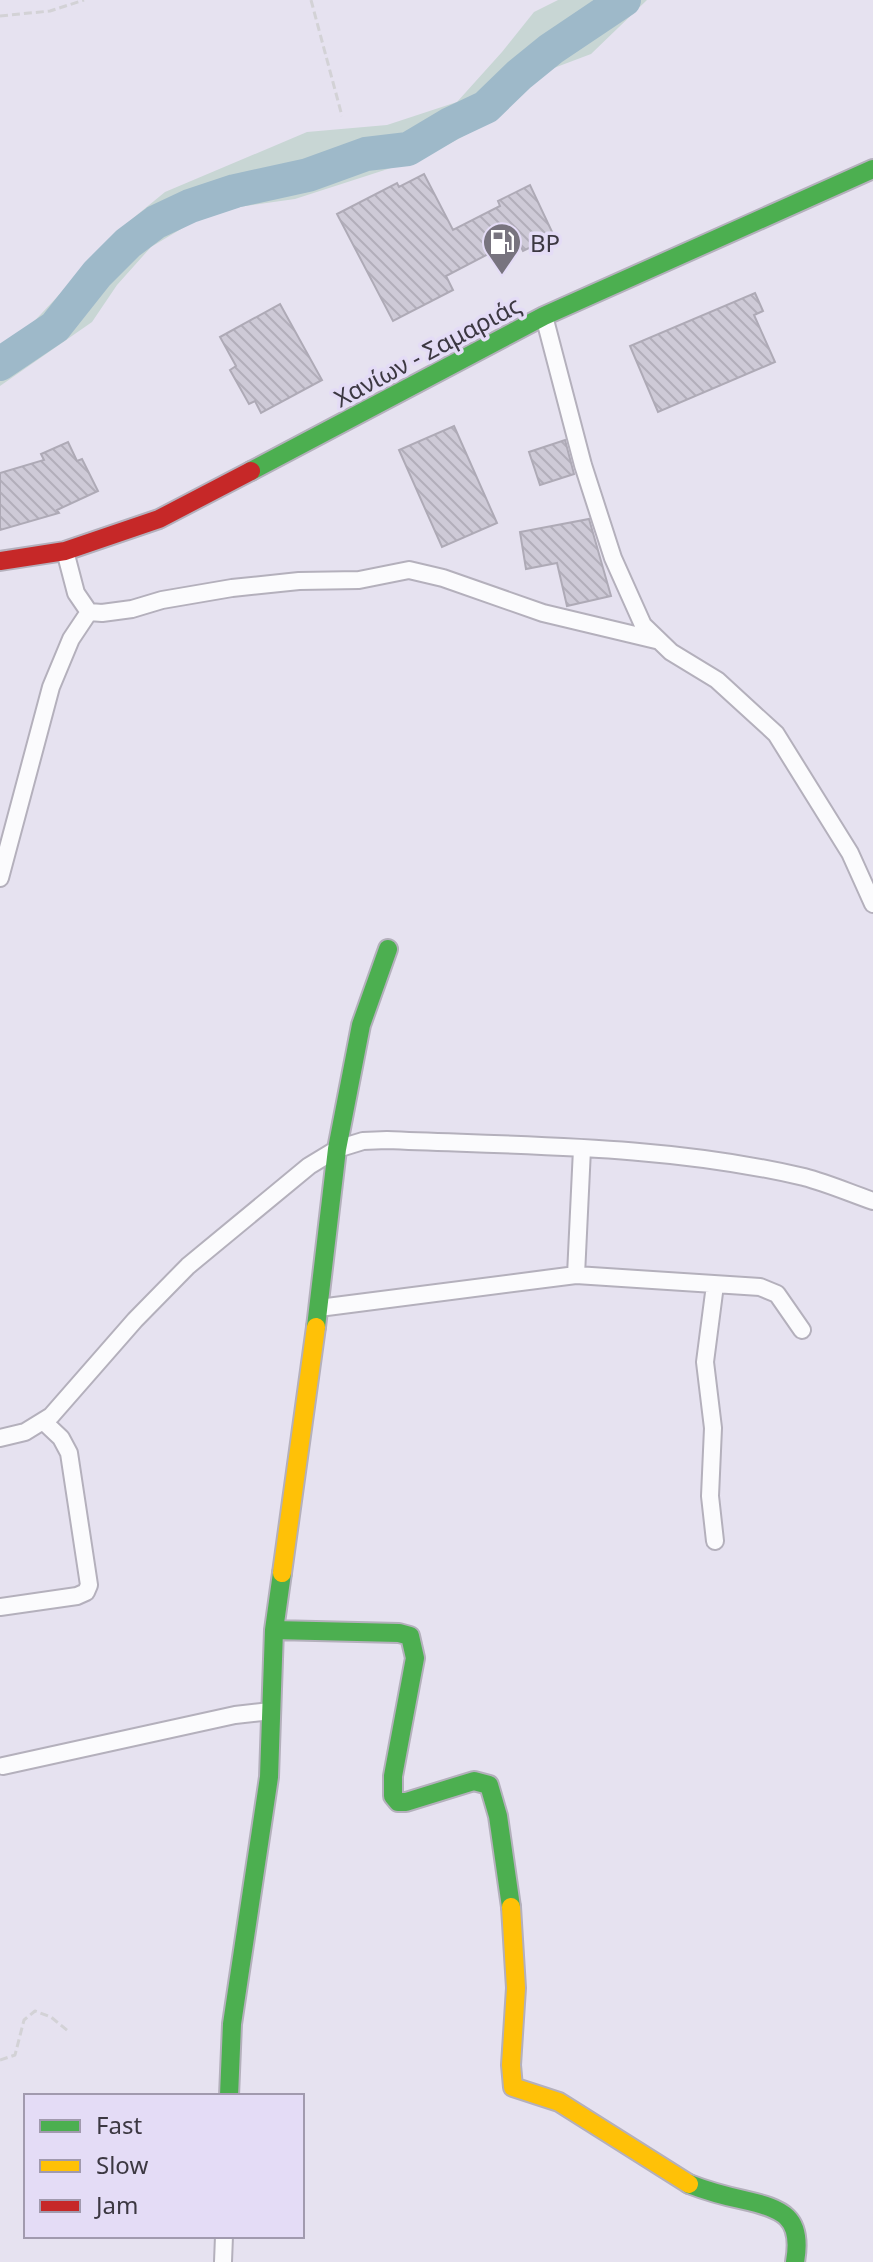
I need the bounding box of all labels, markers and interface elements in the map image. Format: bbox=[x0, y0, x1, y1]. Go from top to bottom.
fuel station icon: BP bbox=[481, 221, 523, 276]
place label: BP bbox=[530, 226, 560, 259]
street label: Χανίων - Σαμαριάς bbox=[328, 288, 526, 414]
legend bbox=[24, 2094, 304, 2238]
text: Fast bbox=[96, 2108, 142, 2141]
text: Slow bbox=[96, 2148, 148, 2181]
text: Jam bbox=[94, 2188, 138, 2221]

